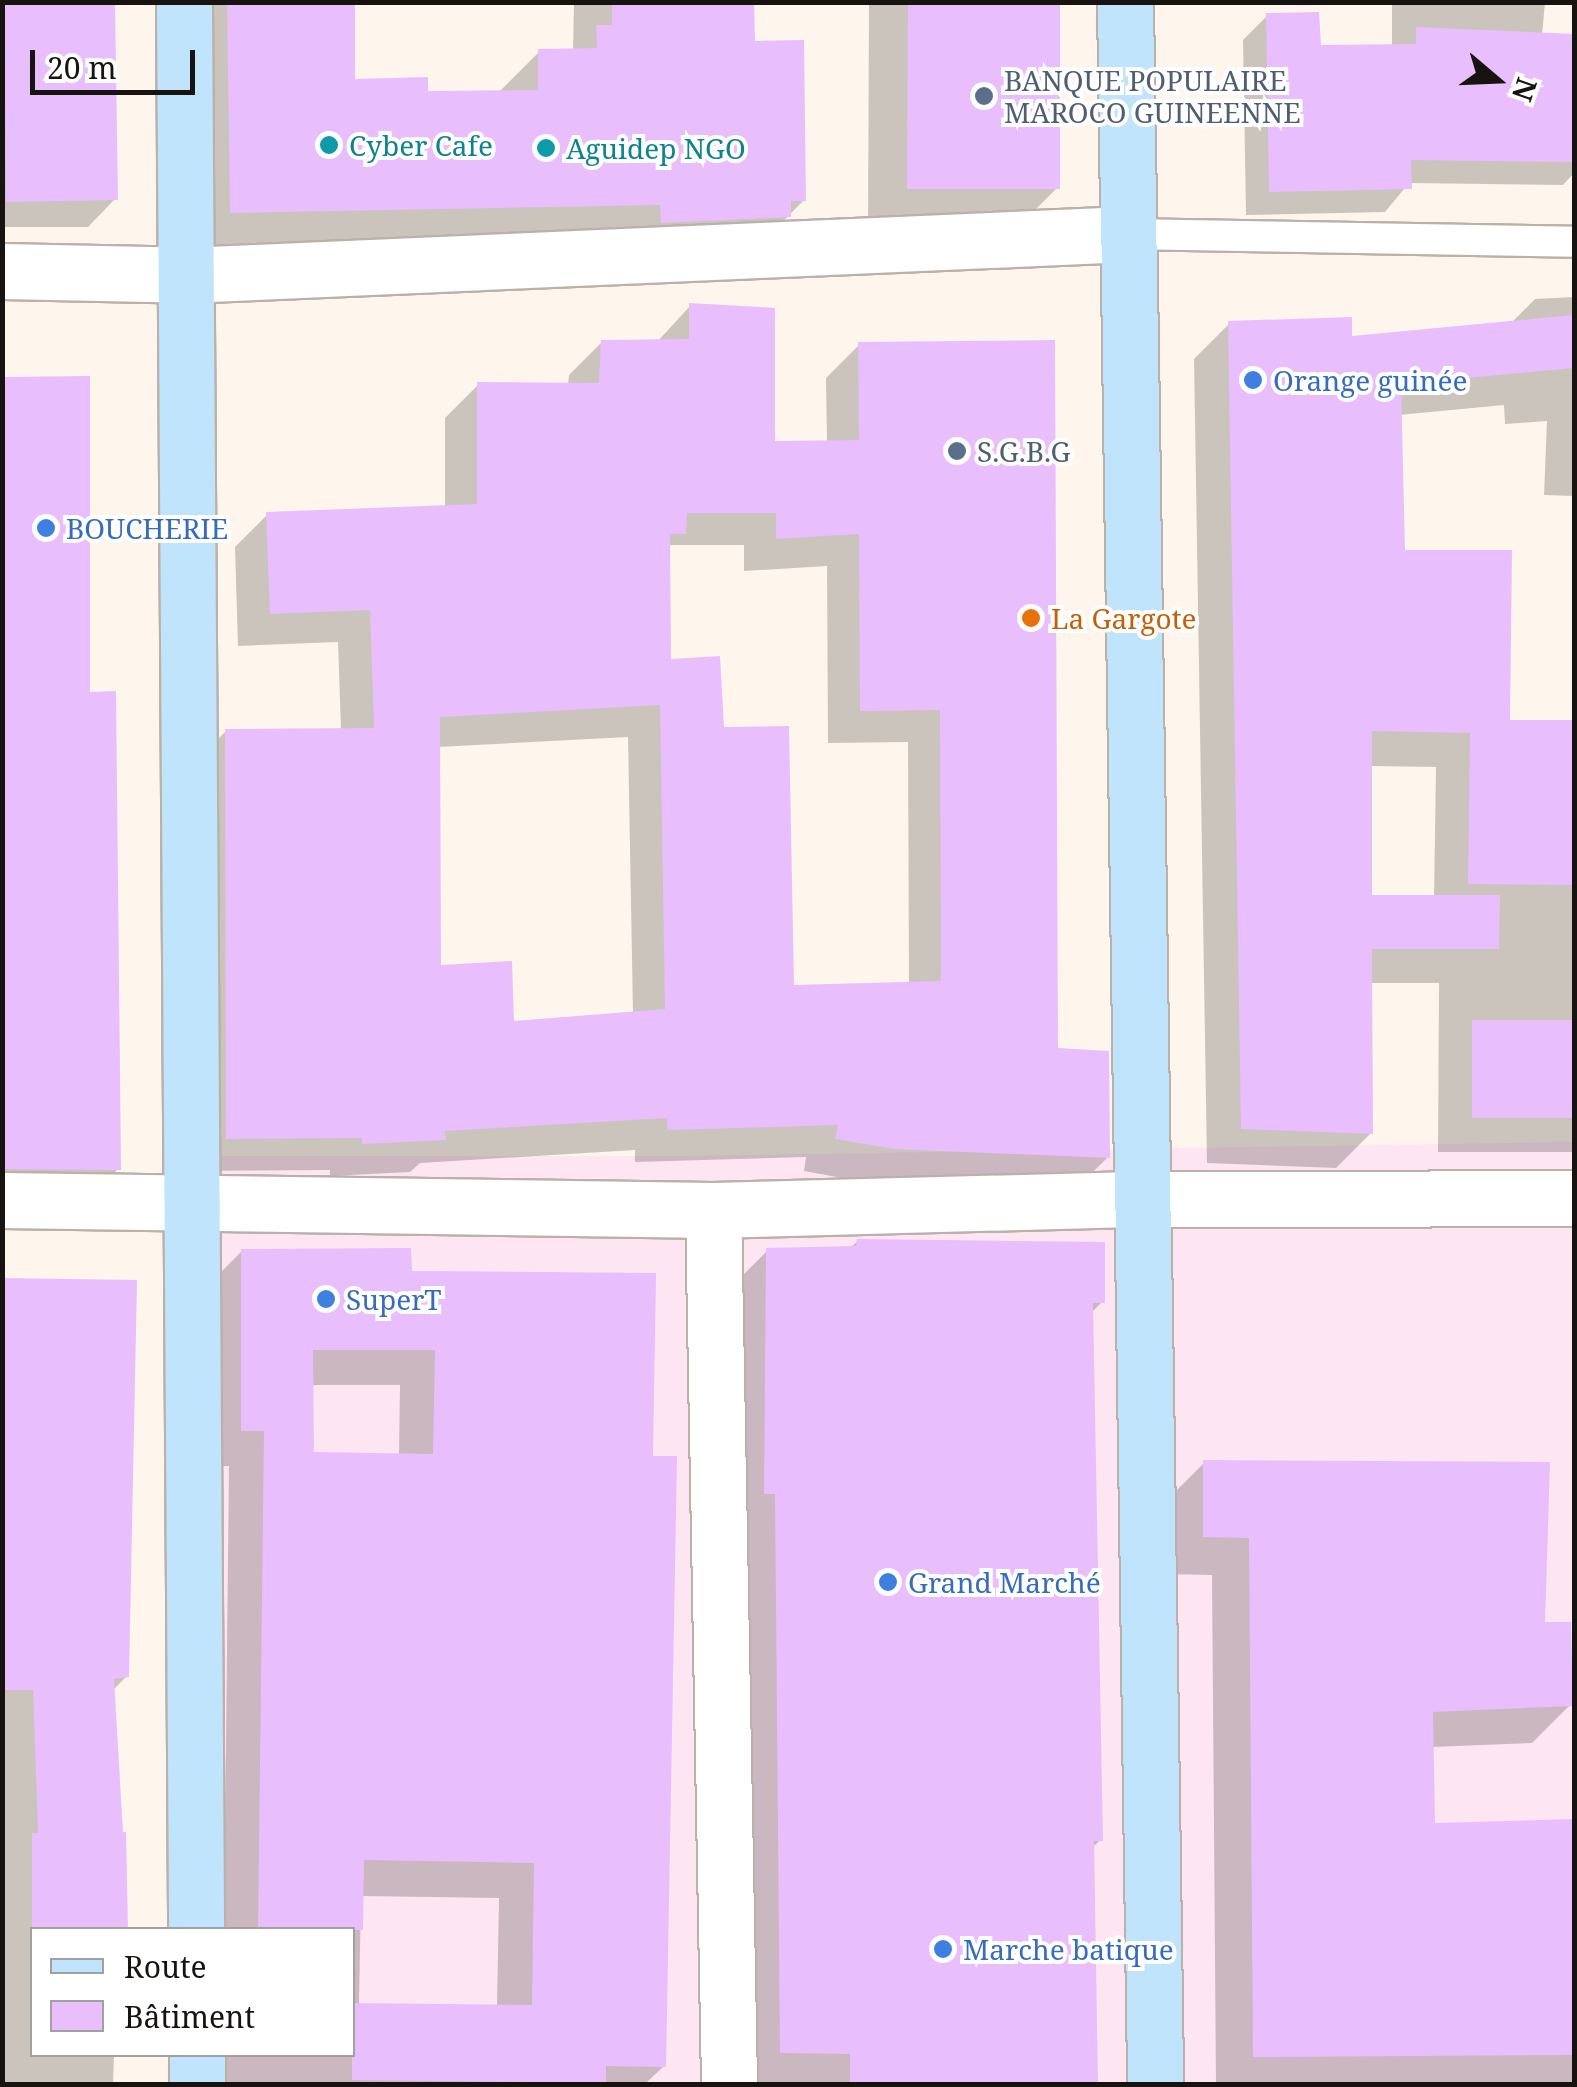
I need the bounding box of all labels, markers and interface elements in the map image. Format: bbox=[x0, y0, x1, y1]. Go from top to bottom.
scale bar bbox=[35, 30, 200, 92]
north arrow bbox=[1447, 30, 1547, 130]
text: 20 m bbox=[47, 47, 117, 88]
place label: BANQUE POPULAIRE MAROCO GUINEENNE bbox=[1004, 63, 1301, 129]
text: N bbox=[1504, 73, 1547, 106]
marker: BANQUE POPULAIRE MAROCO GUINEENNE bbox=[973, 85, 995, 107]
place label: Cyber Cafe bbox=[349, 128, 493, 162]
place label: Aguidep NGO bbox=[566, 131, 746, 165]
marker: Cyber Cafe bbox=[318, 134, 340, 156]
marker: Aguidep NGO bbox=[535, 137, 557, 159]
place label: Orange guinée bbox=[1273, 363, 1467, 397]
marker: Orange guinée bbox=[1242, 369, 1264, 391]
place label: S.G.B.G bbox=[977, 434, 1070, 468]
marker: S.G.B.G bbox=[946, 440, 968, 462]
place label: BOUCHERIE bbox=[66, 511, 228, 545]
marker: BOUCHERIE bbox=[35, 517, 57, 539]
place label: La Gargote bbox=[1051, 601, 1196, 635]
marker: La Gargote bbox=[1020, 607, 1042, 629]
place label: SuperT bbox=[346, 1282, 442, 1316]
marker: SuperT bbox=[315, 1288, 337, 1310]
place label: Grand Marché bbox=[908, 1565, 1101, 1599]
marker: Grand Marché bbox=[877, 1571, 899, 1593]
legend bbox=[30, 1927, 355, 2057]
place label: Marche batique bbox=[963, 1932, 1174, 1966]
marker: Marche batique bbox=[932, 1938, 954, 1960]
text: Route bbox=[124, 1946, 207, 1987]
text: Bâtiment bbox=[124, 1996, 255, 2037]

